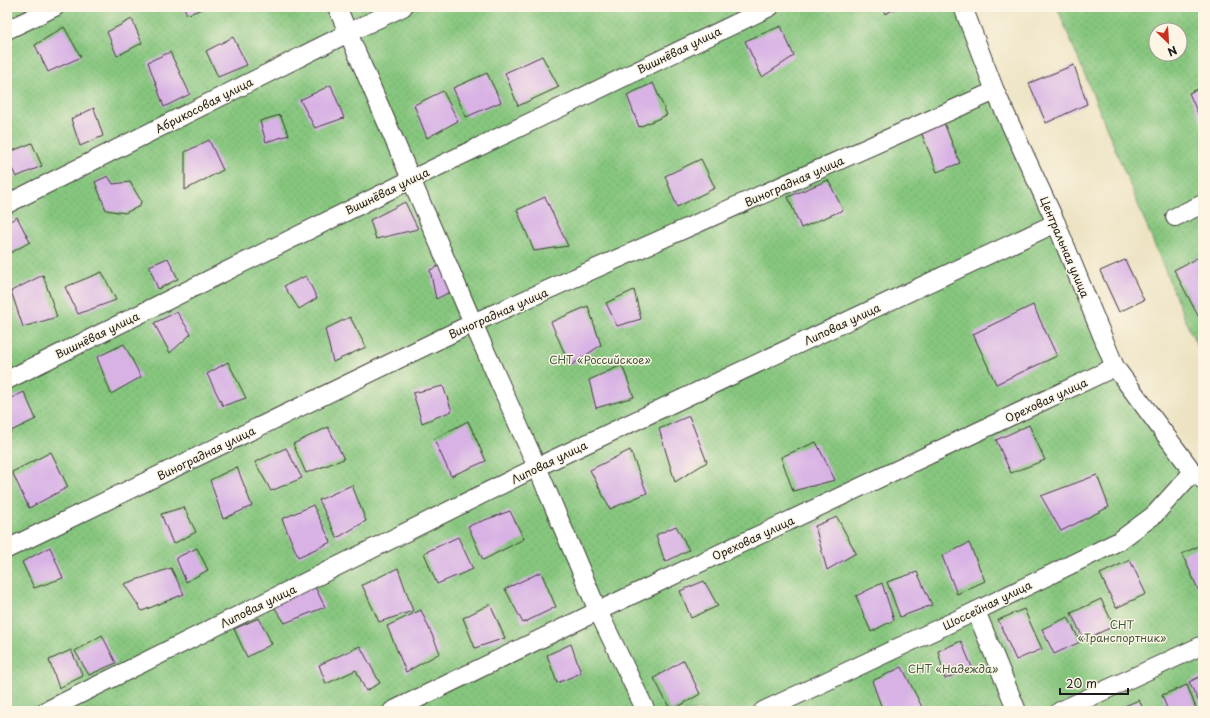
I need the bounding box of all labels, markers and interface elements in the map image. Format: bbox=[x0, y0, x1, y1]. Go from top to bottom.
street label: Вишнёвая улица bbox=[634, 22, 724, 78]
north arrow bbox=[1148, 22, 1188, 62]
text: N bbox=[1165, 42, 1180, 61]
street label: Абрикосовая улица bbox=[152, 73, 256, 137]
street label: Виноградная улица bbox=[742, 151, 846, 211]
street label: Вишнёвая улица bbox=[342, 163, 432, 219]
street label: Центральная улица bbox=[1036, 194, 1094, 300]
street label: Виноградная улица bbox=[446, 283, 550, 343]
street label: Липовая улица bbox=[801, 299, 883, 349]
street label: Вишнёвая улица bbox=[52, 307, 142, 363]
park label: СНТ «Российское» bbox=[549, 351, 651, 368]
street label: Ореховая улица bbox=[1002, 373, 1090, 426]
street label: Виноградная улица bbox=[154, 422, 258, 484]
street label: Липовая улица bbox=[508, 436, 590, 488]
street label: Ореховая улица bbox=[709, 511, 797, 564]
street label: Шоссейная улица bbox=[939, 576, 1035, 634]
street label: Липовая улица bbox=[217, 580, 299, 632]
park label: СНТ «Транспортник» bbox=[1078, 616, 1166, 646]
park label: СНТ «Надежда» bbox=[908, 660, 998, 677]
scale bar bbox=[1060, 670, 1128, 696]
text: 20 m bbox=[1066, 674, 1097, 692]

